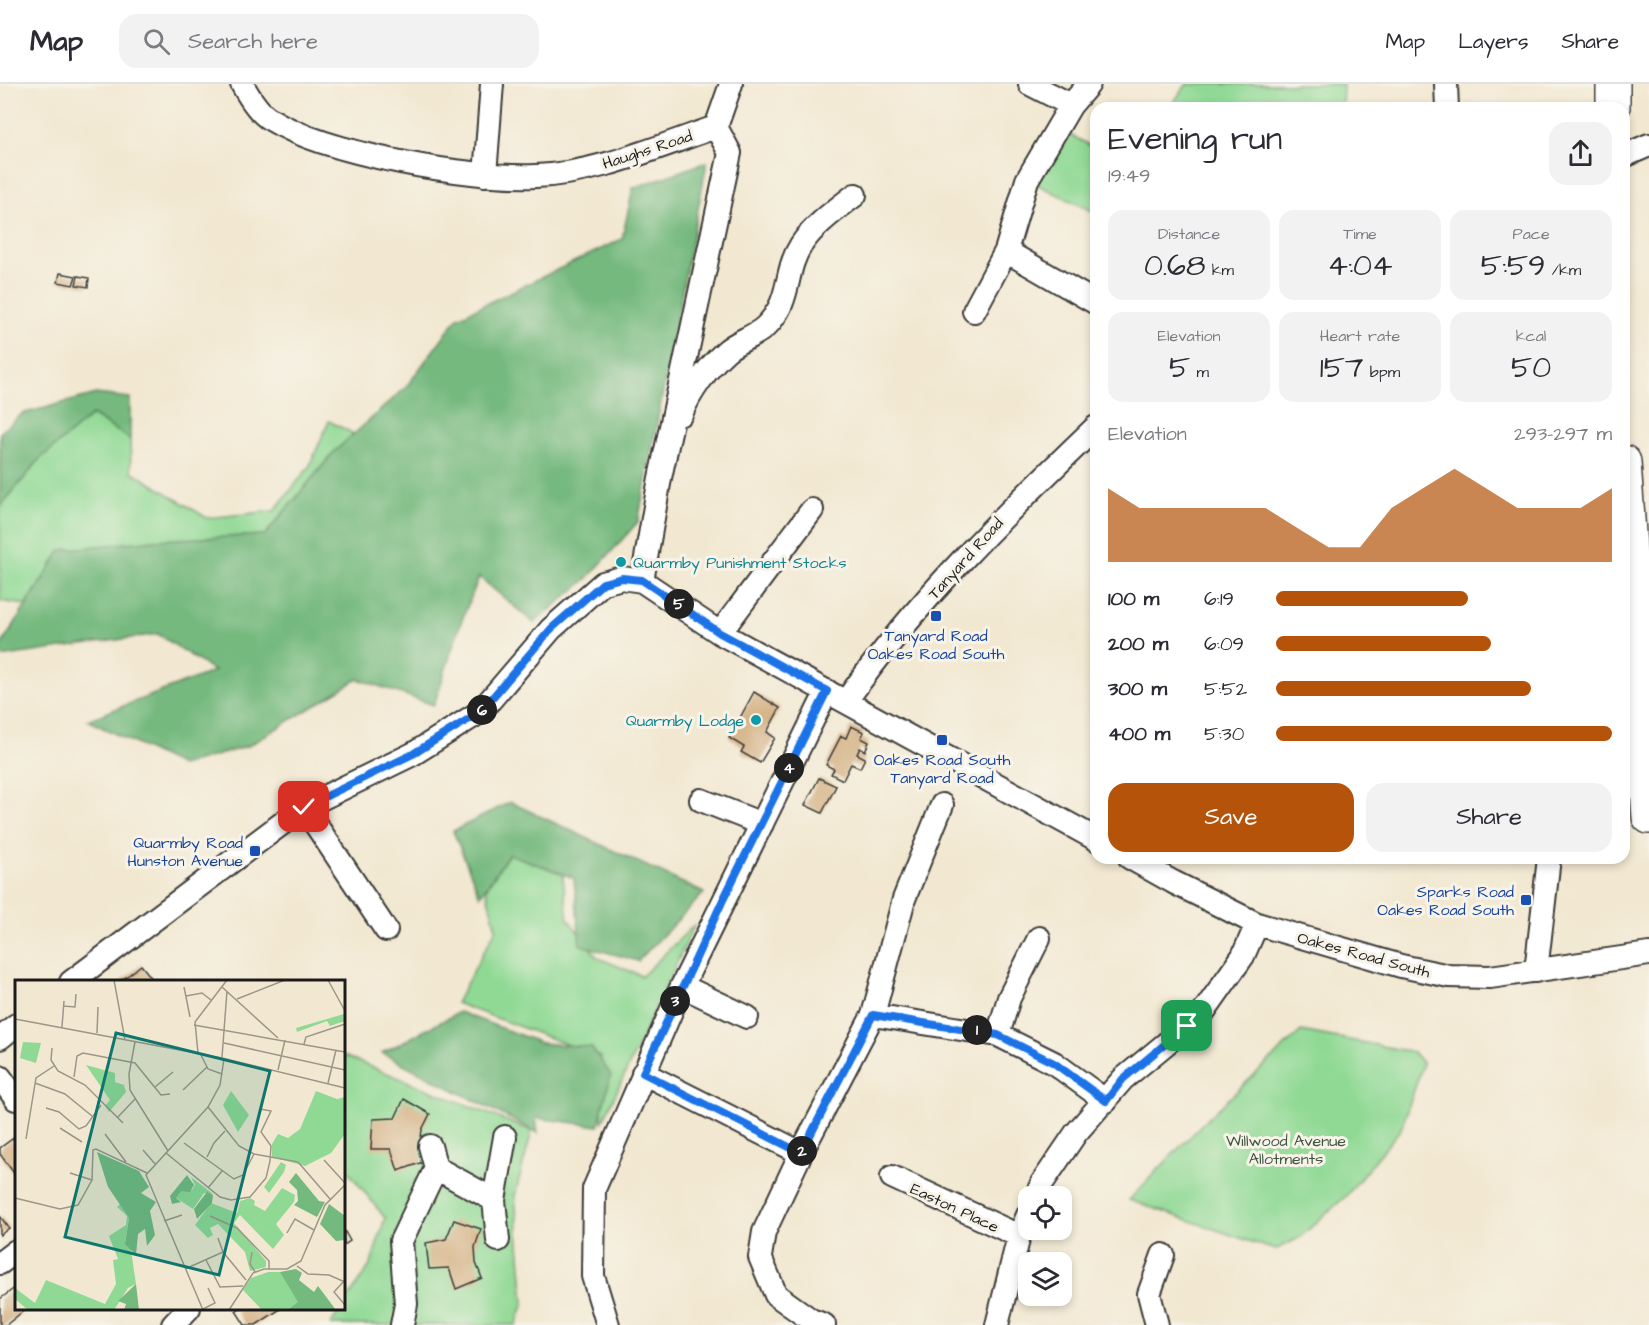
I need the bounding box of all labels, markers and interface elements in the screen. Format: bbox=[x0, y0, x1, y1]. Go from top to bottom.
search box bbox=[119, 14, 539, 68]
text: Map bbox=[30, 22, 83, 61]
icon: search bbox=[140, 25, 173, 58]
text: Search here bbox=[188, 26, 318, 57]
text: Map bbox=[1385, 27, 1425, 56]
text: Layers bbox=[1458, 27, 1528, 56]
text: Share bbox=[1561, 27, 1619, 56]
text: Evening run bbox=[1108, 116, 1282, 162]
button: share bbox=[1549, 122, 1612, 185]
street label: Haughs Road bbox=[600, 125, 695, 176]
text: 19:49 bbox=[1108, 162, 1150, 190]
text: Distance bbox=[1158, 223, 1220, 245]
text: Time bbox=[1343, 223, 1377, 245]
text: Pace bbox=[1512, 223, 1550, 245]
text: 0.68 bbox=[1144, 245, 1205, 287]
text: 4:04 bbox=[1328, 245, 1392, 287]
text: 5:59 bbox=[1481, 245, 1545, 287]
text: km bbox=[1205, 259, 1234, 281]
text: /km bbox=[1545, 259, 1581, 281]
text: Elevation bbox=[1158, 325, 1220, 347]
text: Heart rate bbox=[1320, 325, 1400, 347]
text: kcal bbox=[1516, 325, 1546, 347]
text: 5 bbox=[1169, 347, 1190, 389]
text: 157 bbox=[1320, 347, 1363, 389]
text: 50 bbox=[1511, 347, 1551, 389]
text: m bbox=[1190, 361, 1209, 383]
text: bpm bbox=[1363, 361, 1400, 383]
text: Elevation bbox=[1108, 420, 1187, 448]
text: 293–297 m bbox=[1514, 420, 1612, 448]
street label: Tanyard Road bbox=[923, 513, 1009, 605]
place label: Quarmby Punishment Stocks bbox=[633, 552, 847, 575]
marker: Quarmby Punishment Stocks bbox=[614, 555, 628, 569]
text: 100 m bbox=[1108, 585, 1159, 613]
text: 6:19 bbox=[1204, 585, 1234, 613]
pin: 5 bbox=[664, 589, 694, 619]
text: 5 bbox=[673, 593, 685, 615]
marker: Tanyard Road Oakes Road South bbox=[929, 609, 943, 623]
place label: Tanyard Road Oakes Road South bbox=[868, 625, 1004, 665]
text: 200 m bbox=[1108, 630, 1168, 658]
text: 6:09 bbox=[1204, 630, 1244, 658]
text: 300 m bbox=[1108, 675, 1167, 703]
text: 5:52 bbox=[1204, 675, 1247, 703]
pin: 6 bbox=[467, 695, 497, 725]
text: 6 bbox=[477, 699, 487, 721]
place label: Quarmby Lodge bbox=[626, 710, 744, 733]
marker: Quarmby Lodge bbox=[749, 713, 763, 727]
text: 400 m bbox=[1108, 720, 1170, 748]
text: 5:30 bbox=[1204, 720, 1244, 748]
marker: Oakes Road South Tanyard Road bbox=[935, 733, 949, 747]
place label: Oakes Road South Tanyard Road bbox=[874, 749, 1010, 790]
pin: 4 bbox=[774, 753, 804, 783]
text: 4 bbox=[784, 757, 794, 779]
pin bbox=[278, 781, 329, 832]
button: Save bbox=[1108, 783, 1354, 852]
button: Share bbox=[1366, 783, 1612, 852]
icon: check bbox=[287, 790, 320, 823]
place label: Quarmby Road Hunston Avenue bbox=[127, 832, 243, 872]
marker: Quarmby Road Hunston Avenue bbox=[248, 844, 262, 858]
place label: Sparks Road Oakes Road South bbox=[1377, 881, 1514, 921]
marker: Sparks Road Oakes Road South bbox=[1519, 893, 1533, 907]
street label: Oakes Road South bbox=[1295, 927, 1433, 983]
inset map bbox=[15, 980, 345, 1310]
pin: 3 bbox=[660, 986, 690, 1016]
text: 3 bbox=[671, 990, 679, 1012]
pin bbox=[1161, 1000, 1212, 1051]
icon: arrive bbox=[1170, 1009, 1203, 1042]
pin: 1 bbox=[962, 1015, 992, 1045]
text: 1 bbox=[976, 1019, 978, 1041]
park label: Willwood Avenue Allotments bbox=[1226, 1130, 1346, 1170]
pin: 2 bbox=[787, 1136, 817, 1166]
text: 2 bbox=[797, 1140, 807, 1162]
street label: Easton Place bbox=[907, 1178, 1003, 1238]
map controls bbox=[1018, 1186, 1072, 1306]
button: locate bbox=[1018, 1186, 1072, 1240]
button: layers bbox=[1018, 1252, 1072, 1306]

